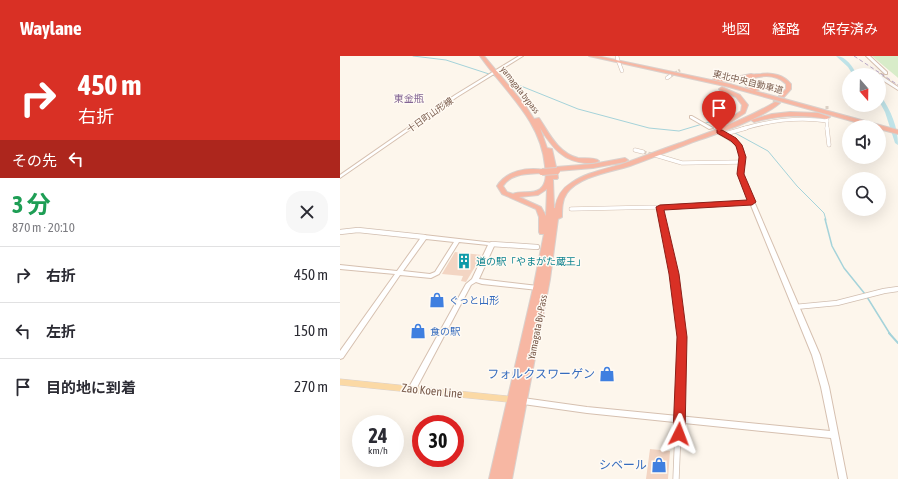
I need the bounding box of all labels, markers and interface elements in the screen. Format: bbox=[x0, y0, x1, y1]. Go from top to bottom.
text: Waylane bbox=[20, 17, 82, 39]
text: 地図 bbox=[722, 21, 750, 37]
text: 経路 bbox=[772, 21, 800, 37]
text: 保存済み bbox=[822, 21, 878, 37]
street label: yamagata bypass bbox=[498, 64, 542, 116]
street label: 東北中央自動車道 bbox=[712, 68, 784, 96]
north arrow bbox=[842, 68, 886, 112]
map controls bbox=[842, 68, 886, 216]
text: 450 m bbox=[78, 69, 141, 101]
icon: right bbox=[12, 72, 64, 124]
pin bbox=[702, 91, 736, 132]
district label: 東金瓶 bbox=[394, 93, 424, 104]
street label: 十日町山形線 bbox=[405, 95, 456, 135]
icon: arrive bbox=[708, 97, 730, 119]
text: 右折 bbox=[78, 106, 114, 127]
button: sound bbox=[842, 120, 886, 164]
icon: left bbox=[65, 148, 87, 170]
text: その先 bbox=[12, 152, 57, 169]
button: search bbox=[842, 172, 886, 216]
text: 3 分 bbox=[12, 191, 51, 218]
button: close bbox=[286, 191, 328, 233]
text: 870 m · 20:10 bbox=[12, 220, 75, 235]
building icon: 道の駅「やまがた蔵王」 bbox=[455, 252, 473, 270]
place label: 道の駅「やまがた蔵王」 bbox=[476, 256, 586, 267]
icon: right bbox=[12, 264, 34, 286]
text: 450 m bbox=[294, 266, 328, 283]
text: 右折 bbox=[46, 267, 76, 284]
shop icon: ぐっと山形 bbox=[428, 291, 446, 309]
street label: Yamagata By-Pass bbox=[526, 293, 549, 360]
place label: ぐっと山形 bbox=[449, 295, 499, 306]
icon: left bbox=[12, 320, 34, 342]
text: 150 m bbox=[294, 322, 328, 339]
shop icon: 食の駅 bbox=[409, 322, 427, 340]
text: 左折 bbox=[46, 323, 76, 340]
place label: 食の駅 bbox=[430, 326, 461, 337]
shop icon: フォルクスワーゲン bbox=[598, 365, 616, 383]
place label: フォルクスワーゲン bbox=[487, 367, 595, 381]
icon: arrive bbox=[12, 376, 34, 398]
text: 270 m bbox=[294, 378, 328, 395]
text: 目的地に到着 bbox=[46, 379, 136, 396]
street label: Zao Koen Line bbox=[401, 381, 463, 401]
position arrow bbox=[658, 413, 700, 455]
speed limit sign: 30 bbox=[412, 415, 464, 467]
text: 24 bbox=[369, 424, 387, 447]
text: km/h bbox=[368, 445, 388, 456]
shop icon: シベール bbox=[650, 456, 668, 474]
place label: シベール bbox=[599, 458, 647, 472]

